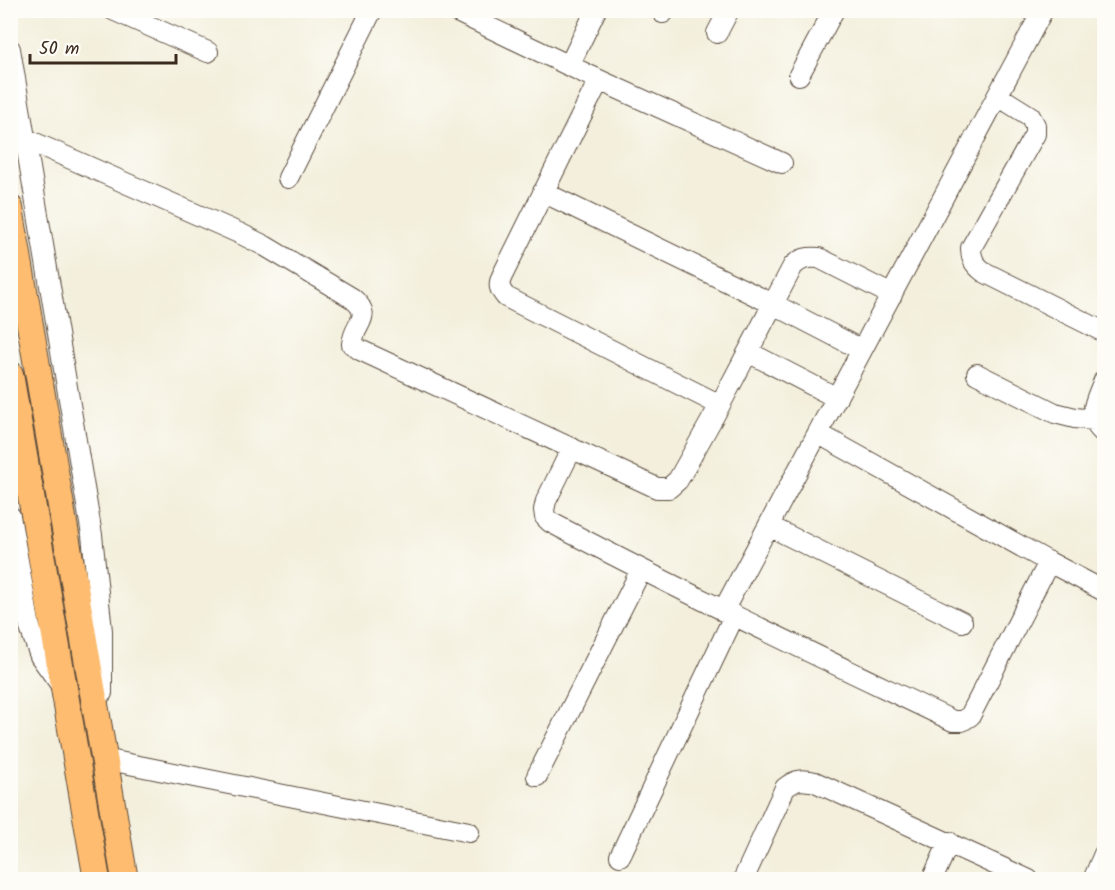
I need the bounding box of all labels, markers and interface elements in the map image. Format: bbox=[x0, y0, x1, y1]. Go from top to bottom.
scale bar bbox=[30, 27, 176, 65]
text: 50 m bbox=[39, 35, 79, 64]

